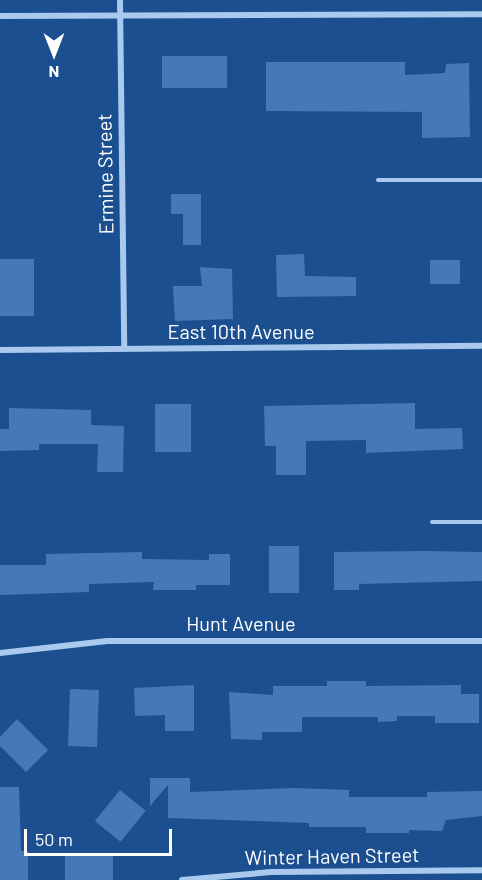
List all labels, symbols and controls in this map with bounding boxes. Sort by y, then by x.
north arrow [24,24,84,84]
text: N [49,63,59,82]
street label: Ermine Street [92,113,118,235]
street label: East 10th Avenue [167,319,315,343]
street label: Hunt Avenue [186,611,296,635]
scale bar [27,817,176,855]
text: 50 m [35,828,73,850]
street label: Winter Haven Street [244,842,420,870]

